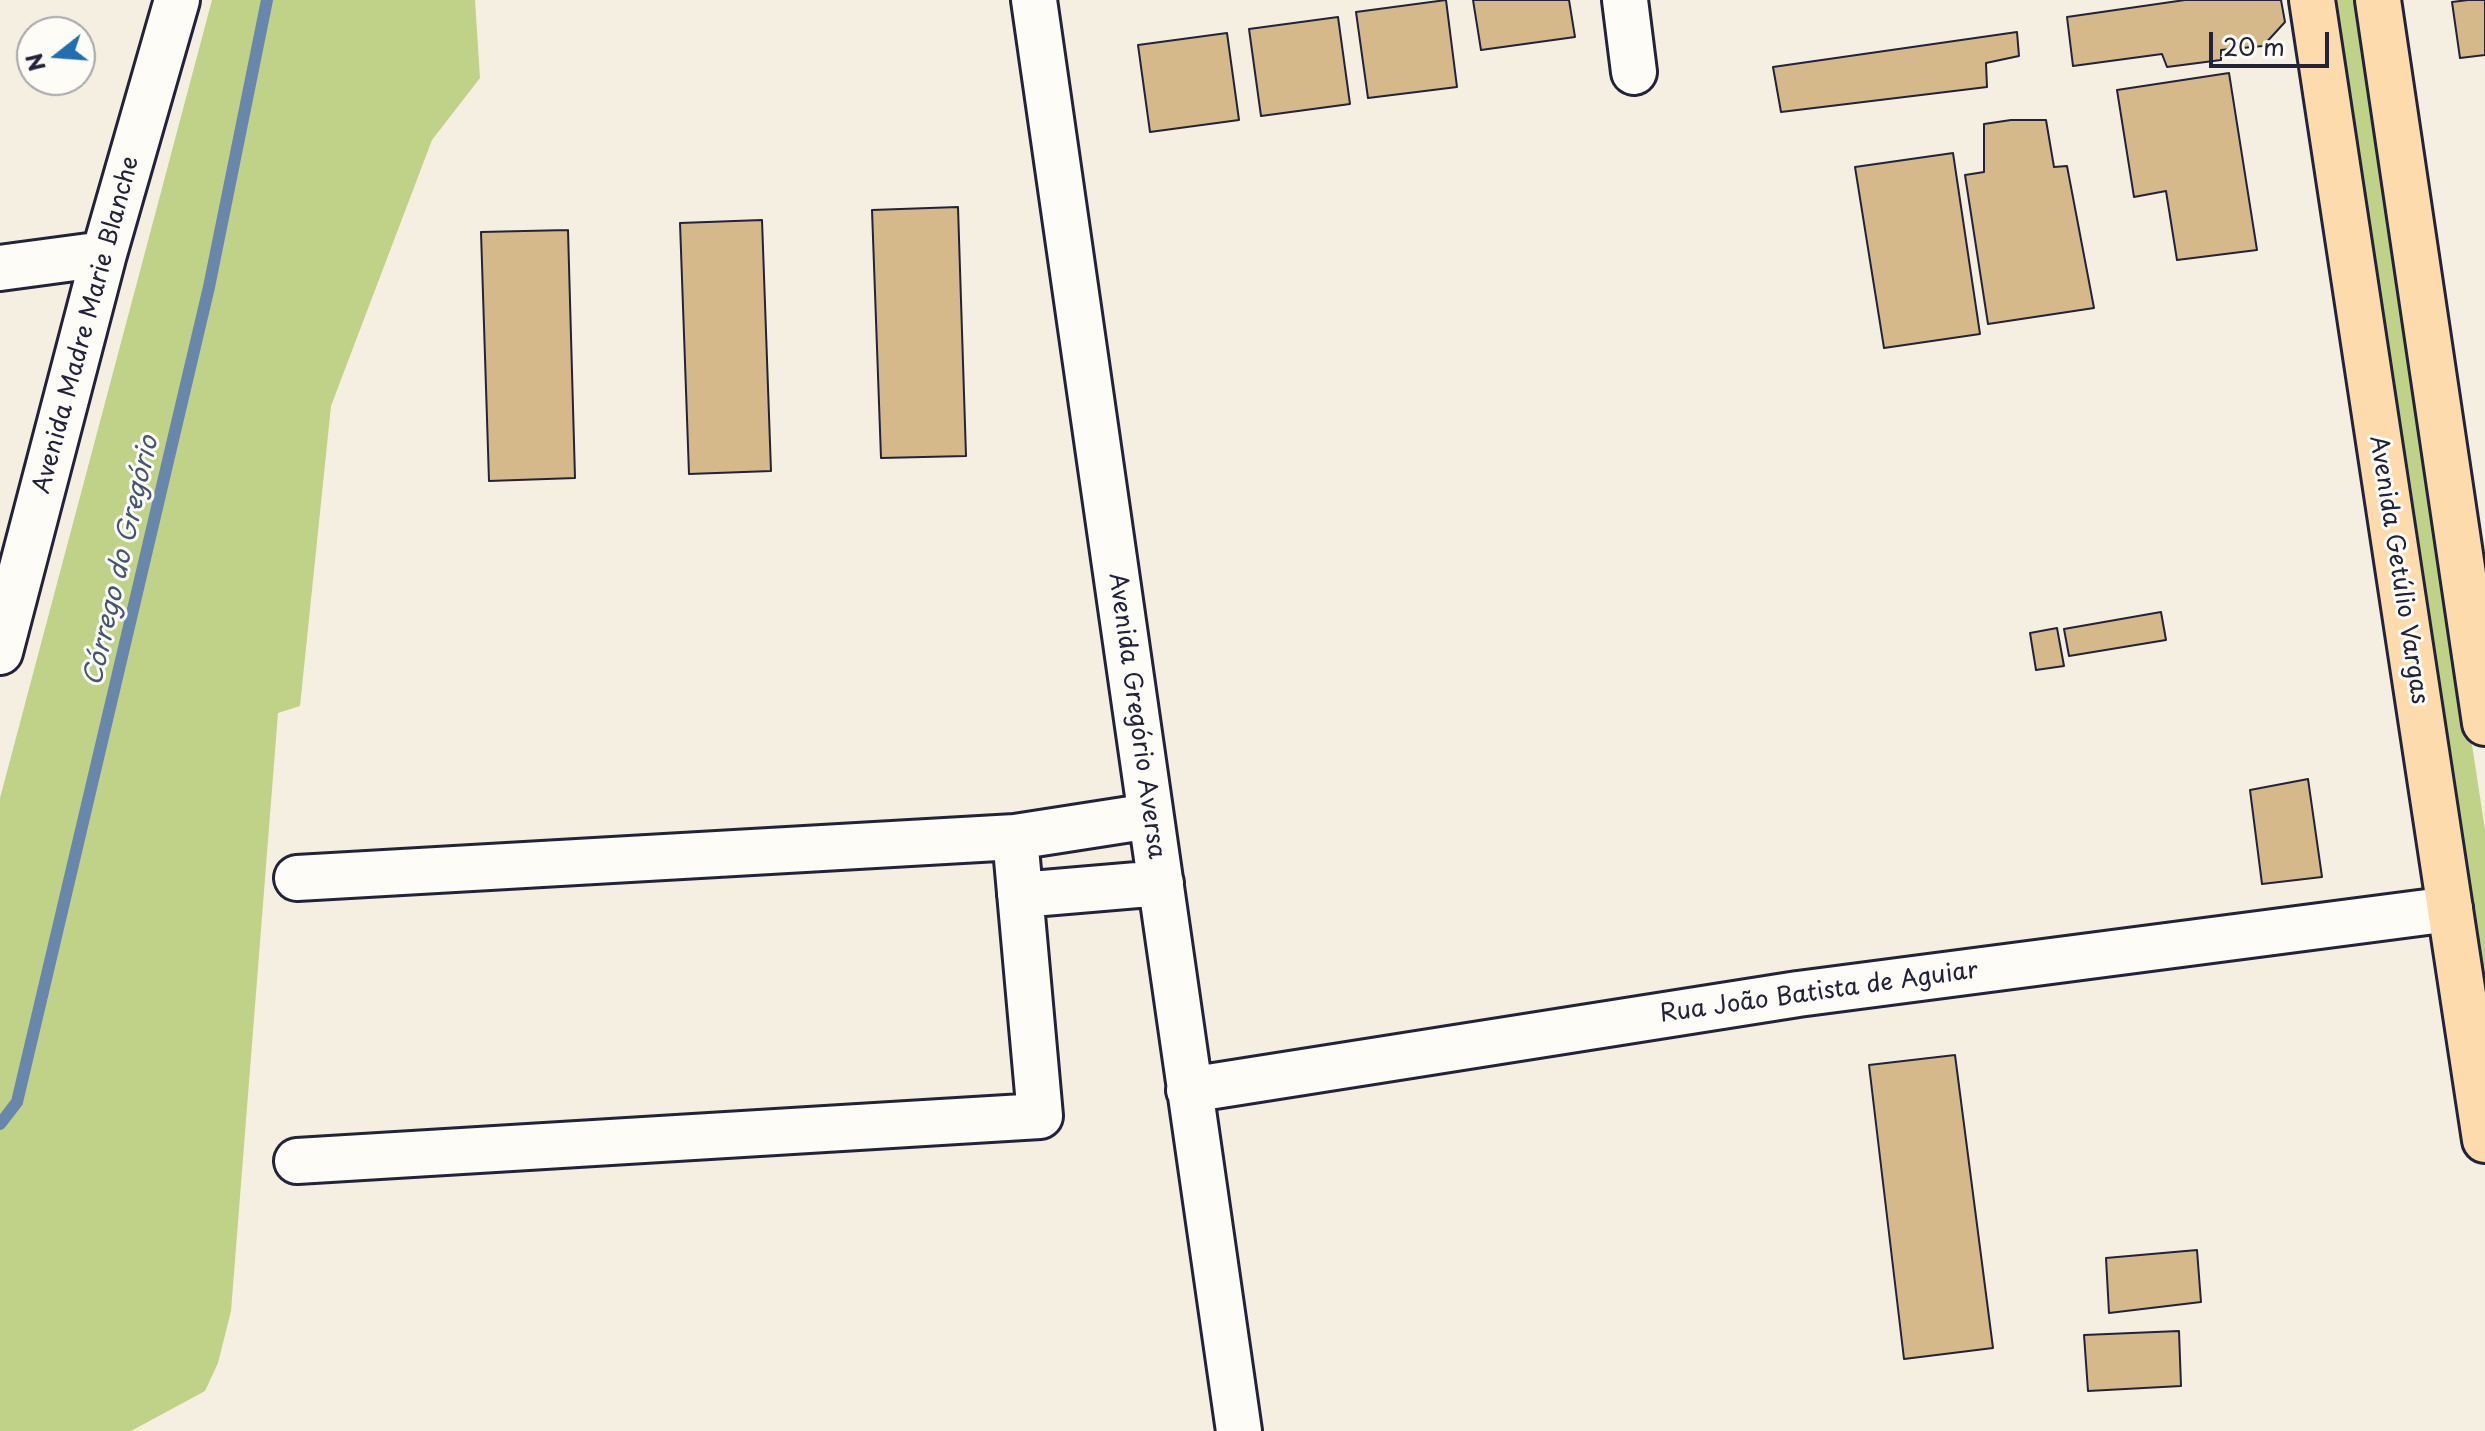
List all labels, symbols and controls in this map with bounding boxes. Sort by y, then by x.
north arrow [16,16,96,96]
scale bar [2213,16,2333,66]
text: 20 m [2223,28,2285,64]
text: N [16,49,53,76]
street label: Avenida Madre Marie Blanche [28,153,146,497]
water label: Córrego do Gregório [78,433,166,689]
street label: Avenida Getúlio Vargas [2363,434,2433,706]
street label: Avenida Gregório Aversa [1102,571,1170,861]
street label: Rua João Batista de Aguiar [1658,956,1980,1030]

